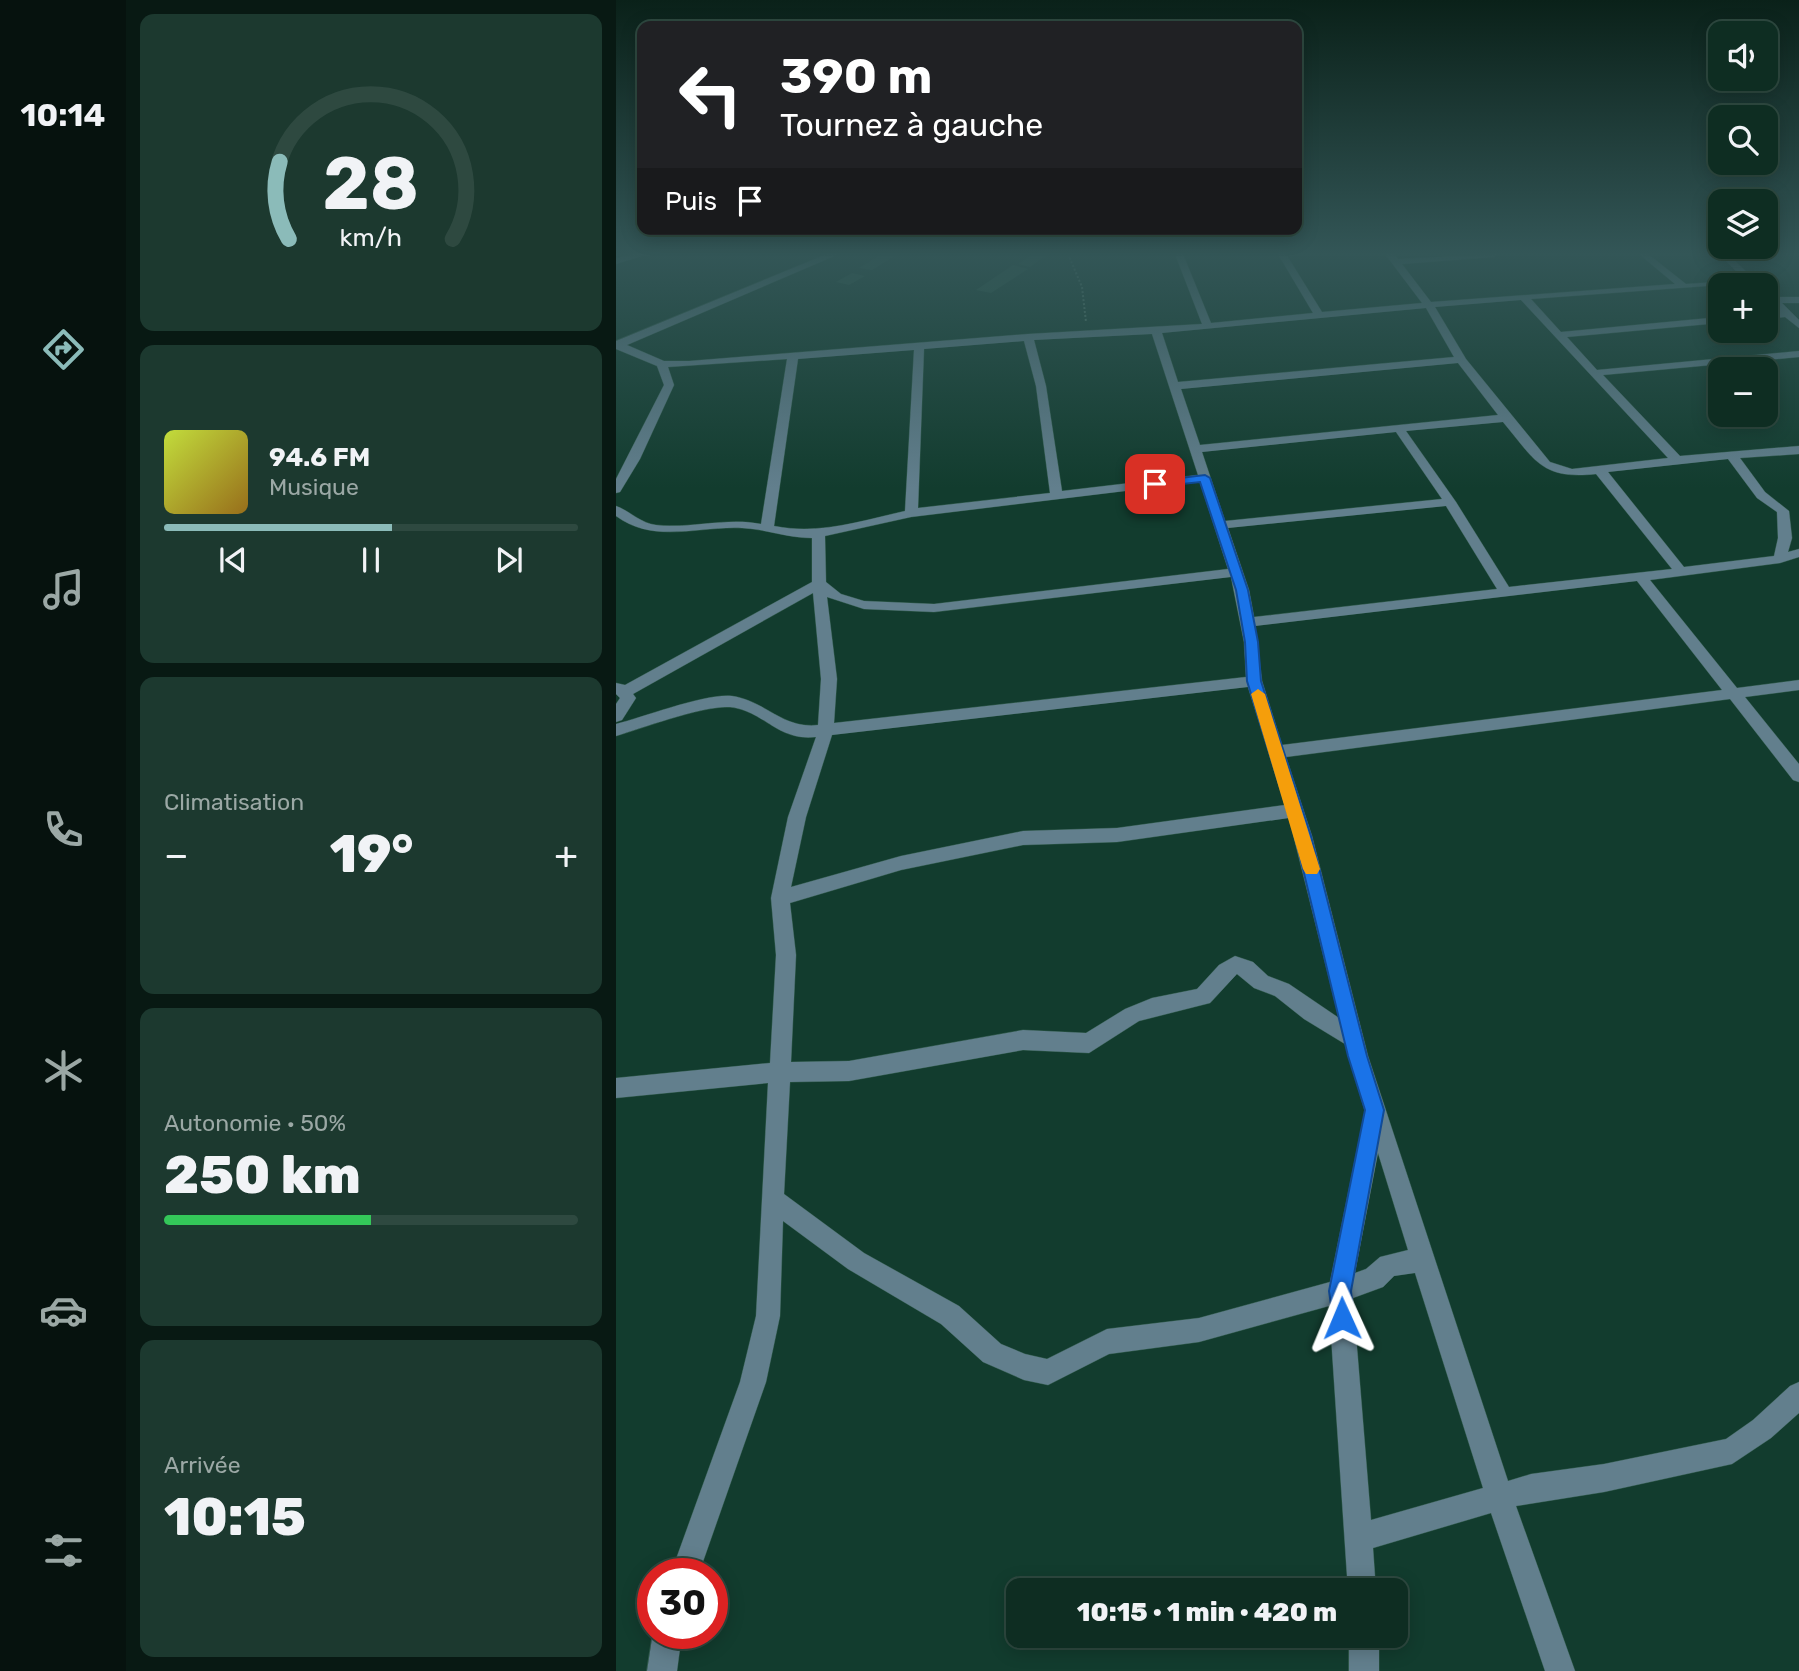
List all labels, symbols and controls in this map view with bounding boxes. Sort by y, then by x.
map controls [1708,21,1778,427]
button: sound [1708,21,1778,91]
text: 390 m [780,47,932,105]
icon: left [665,49,756,140]
text: 10:14 [21,96,105,134]
button: search [1708,105,1778,175]
text: Tournez à gauche [780,106,1043,144]
text: 28 [323,141,419,227]
icon: arrive [731,182,769,220]
text: Puis [665,186,717,217]
button: layers [1708,189,1778,259]
text: km/h [340,223,402,252]
button: + [1708,273,1778,343]
icon: directions [39,325,88,374]
button: − [1708,357,1778,427]
text: 94.6 FM [269,442,370,473]
pin [1125,454,1185,514]
icon: arrive [1136,465,1174,503]
text: Musique [269,473,359,501]
icon: previous [214,541,252,579]
icon: pause [352,541,390,579]
icon: next [490,541,528,579]
icon: music [39,565,88,614]
text: Climatisation [164,788,304,816]
icon: phone [39,805,88,854]
text: 19° [330,823,413,885]
text: − [164,832,189,878]
text: + [554,832,578,878]
icon: climate [39,1046,88,1095]
text: Autonomie · 50% [164,1109,346,1137]
text: 250 km [164,1144,361,1206]
position arrow [1305,1281,1379,1355]
icon: car [39,1286,88,1335]
text: Arrivée [164,1451,241,1479]
text: 10:15 [164,1486,306,1548]
icon: filters [39,1526,88,1575]
speed limit sign: 30 [637,1558,728,1649]
text: 10:15 · 1 min · 420 m [1077,1597,1337,1628]

